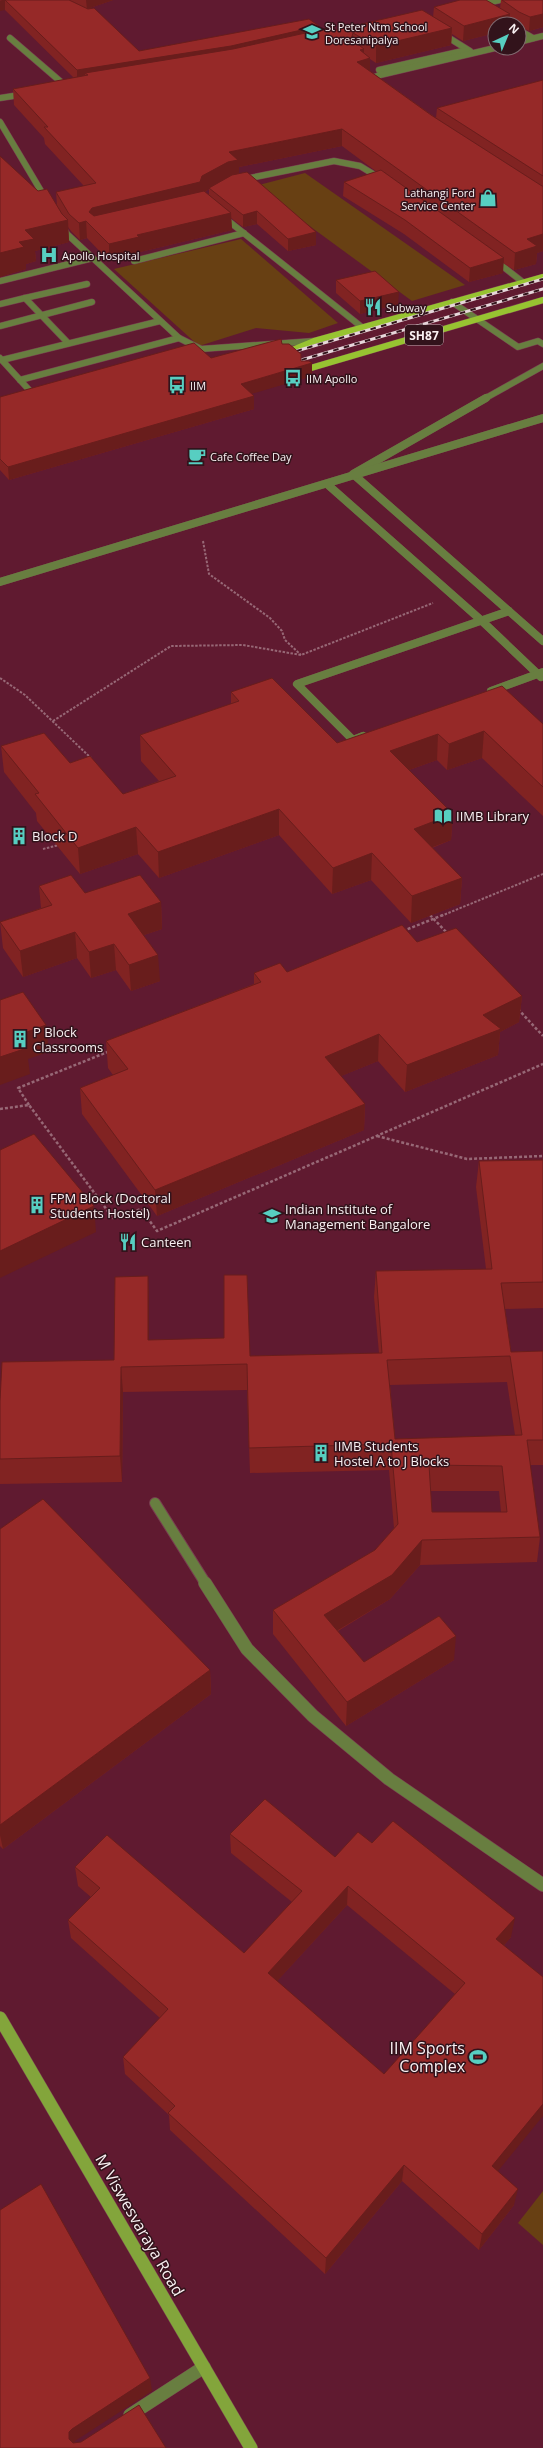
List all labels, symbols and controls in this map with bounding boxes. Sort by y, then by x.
north arrow [487,16,527,56]
place label: St Peter Ntm School Doresanipalya [325,19,427,47]
text: N [506,20,523,37]
school or university icon: St Peter Ntm School Doresanipalya [302,22,322,42]
place label: Lathangi Ford Service Center [401,185,475,213]
shop icon: Lathangi Ford Service Center [478,188,498,208]
hospital icon: Apollo Hospital [39,245,59,265]
place label: Apollo Hospital [62,248,140,263]
restaurant icon: Subway [363,297,383,317]
place label: Subway [386,300,426,315]
road number: SH87 [405,325,443,345]
bus stop icon: IIM Apollo [283,368,303,388]
place label: IIM Apollo [306,371,358,386]
bus stop icon: IIM [167,375,187,395]
place label: IIM [190,378,206,393]
cafe icon: Cafe Coffee Day [187,446,207,466]
place label: Cafe Coffee Day [210,449,292,464]
library icon: IIMB Library [433,806,453,826]
place label: IIMB Library [456,807,530,825]
building icon: Block D [9,826,29,846]
place label: Block D [32,827,77,845]
place label: P Block Classrooms [33,1023,103,1056]
building icon: P Block Classrooms [10,1029,30,1049]
place label: FPM Block (Doctoral Students Hostel) [50,1189,171,1222]
building icon: FPM Block (Doctoral Students Hostel) [27,1195,47,1215]
place label: Indian Institute of Management Bangalore [285,1200,430,1233]
school or university icon: Indian Institute of Management Bangalore [262,1206,282,1226]
restaurant icon: Canteen [118,1232,138,1252]
place label: Canteen [141,1233,192,1251]
place label: IIMB Students Hostel A to J Blocks [334,1437,449,1470]
building icon: IIMB Students Hostel A to J Blocks [311,1443,331,1463]
place label: IIM Sports Complex [389,2037,466,2077]
sports icon: IIM Sports Complex [468,2047,488,2067]
street label: M Viswesvaraya Road [90,2150,190,2300]

